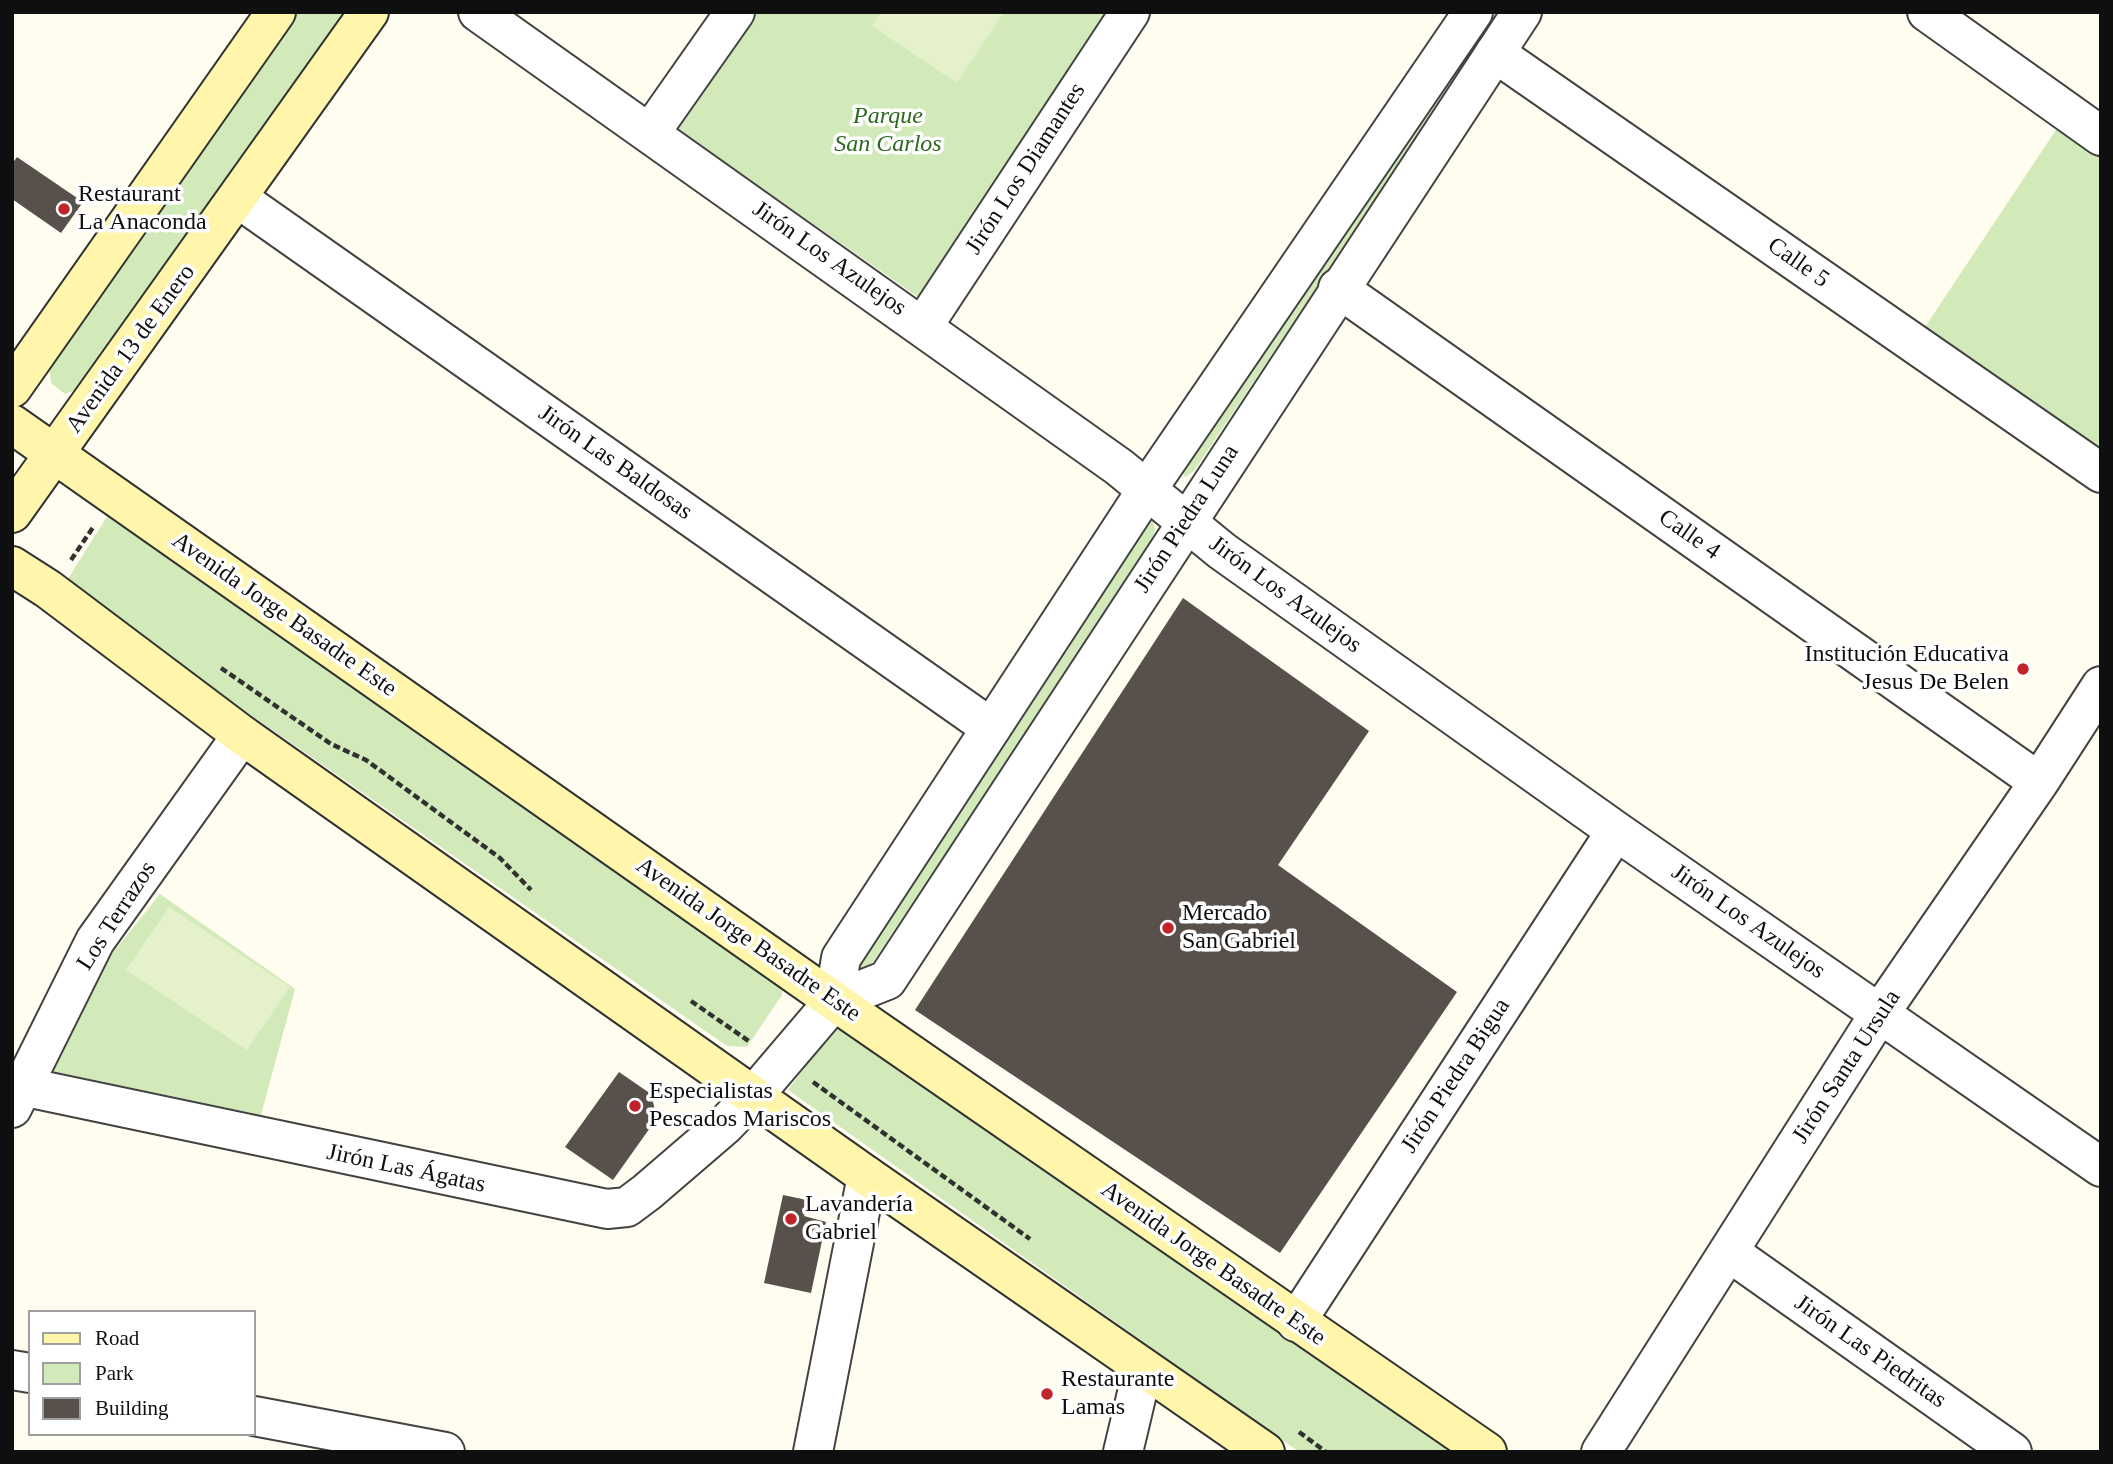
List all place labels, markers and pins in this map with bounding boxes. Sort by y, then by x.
place label: Restaurant La Anaconda [78,181,207,237]
marker: Restaurant La Anaconda [56,201,72,217]
place label: Institución Educativa Jesus De Belen [1804,641,2009,697]
marker: Institución Educativa Jesus De Belen [2015,661,2031,677]
place label: Mercado San Gabriel [1182,900,1296,956]
marker: Mercado San Gabriel [1160,920,1176,936]
place label: Especialistas Pescados Mariscos [649,1078,831,1134]
marker: Especialistas Pescados Mariscos [627,1098,643,1114]
place label: Lavandería Gabriel [805,1191,913,1247]
marker: Lavandería Gabriel [783,1211,799,1227]
place label: Restaurante Lamas [1061,1366,1174,1422]
marker: Restaurante Lamas [1039,1386,1055,1402]

